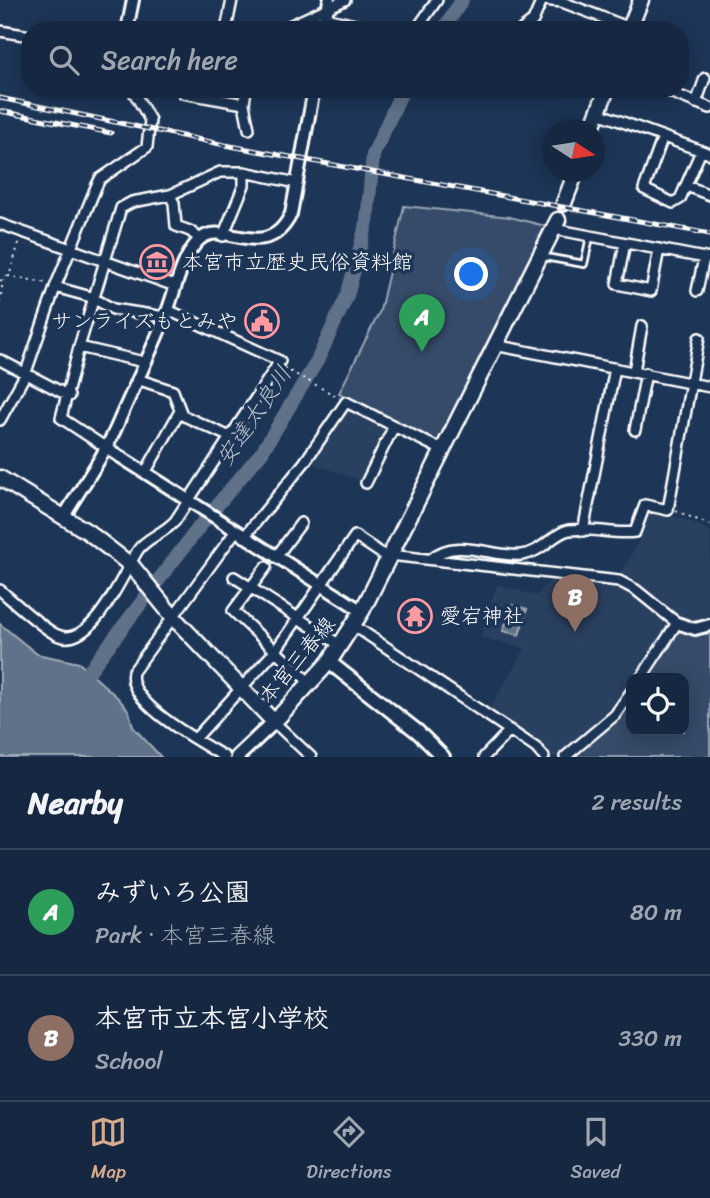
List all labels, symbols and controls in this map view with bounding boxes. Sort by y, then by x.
search box [21,21,689,98]
text: Search here [101,37,238,83]
icon: search [45,41,83,79]
north arrow [542,119,605,182]
museum icon: 本宮市立歴史民俗資料館 [138,243,176,281]
place label: 本宮市立歴史民俗資料館 [182,243,413,281]
your location [454,257,488,291]
pin: A [399,294,445,352]
place label: サンライズもとみや [51,302,238,340]
public building icon: サンライズもとみや [243,302,281,340]
water label: 安達太良川 [205,357,303,475]
pin: B [552,574,598,632]
temple icon: 愛宕神社 [396,597,434,635]
place label: 愛宕神社 [440,597,524,635]
street label: 本宮三春線 [249,608,345,712]
map controls [626,673,689,736]
button: locate [626,673,689,736]
text: Nearby [28,776,123,830]
text: 2 results [591,782,682,823]
text: みずいろ公園 [95,869,250,915]
text: A [43,892,59,933]
text: 80 m [630,892,682,933]
text: Park · 本宮三春線 [95,915,275,956]
text: 本宮市立本宮小学校 [95,995,329,1041]
text: B [44,1018,58,1059]
text: 330 m [619,1018,682,1059]
text: School [95,1041,163,1082]
tab: Map [89,1113,127,1188]
tab: Directions [306,1113,392,1188]
tab: Saved [570,1113,621,1188]

